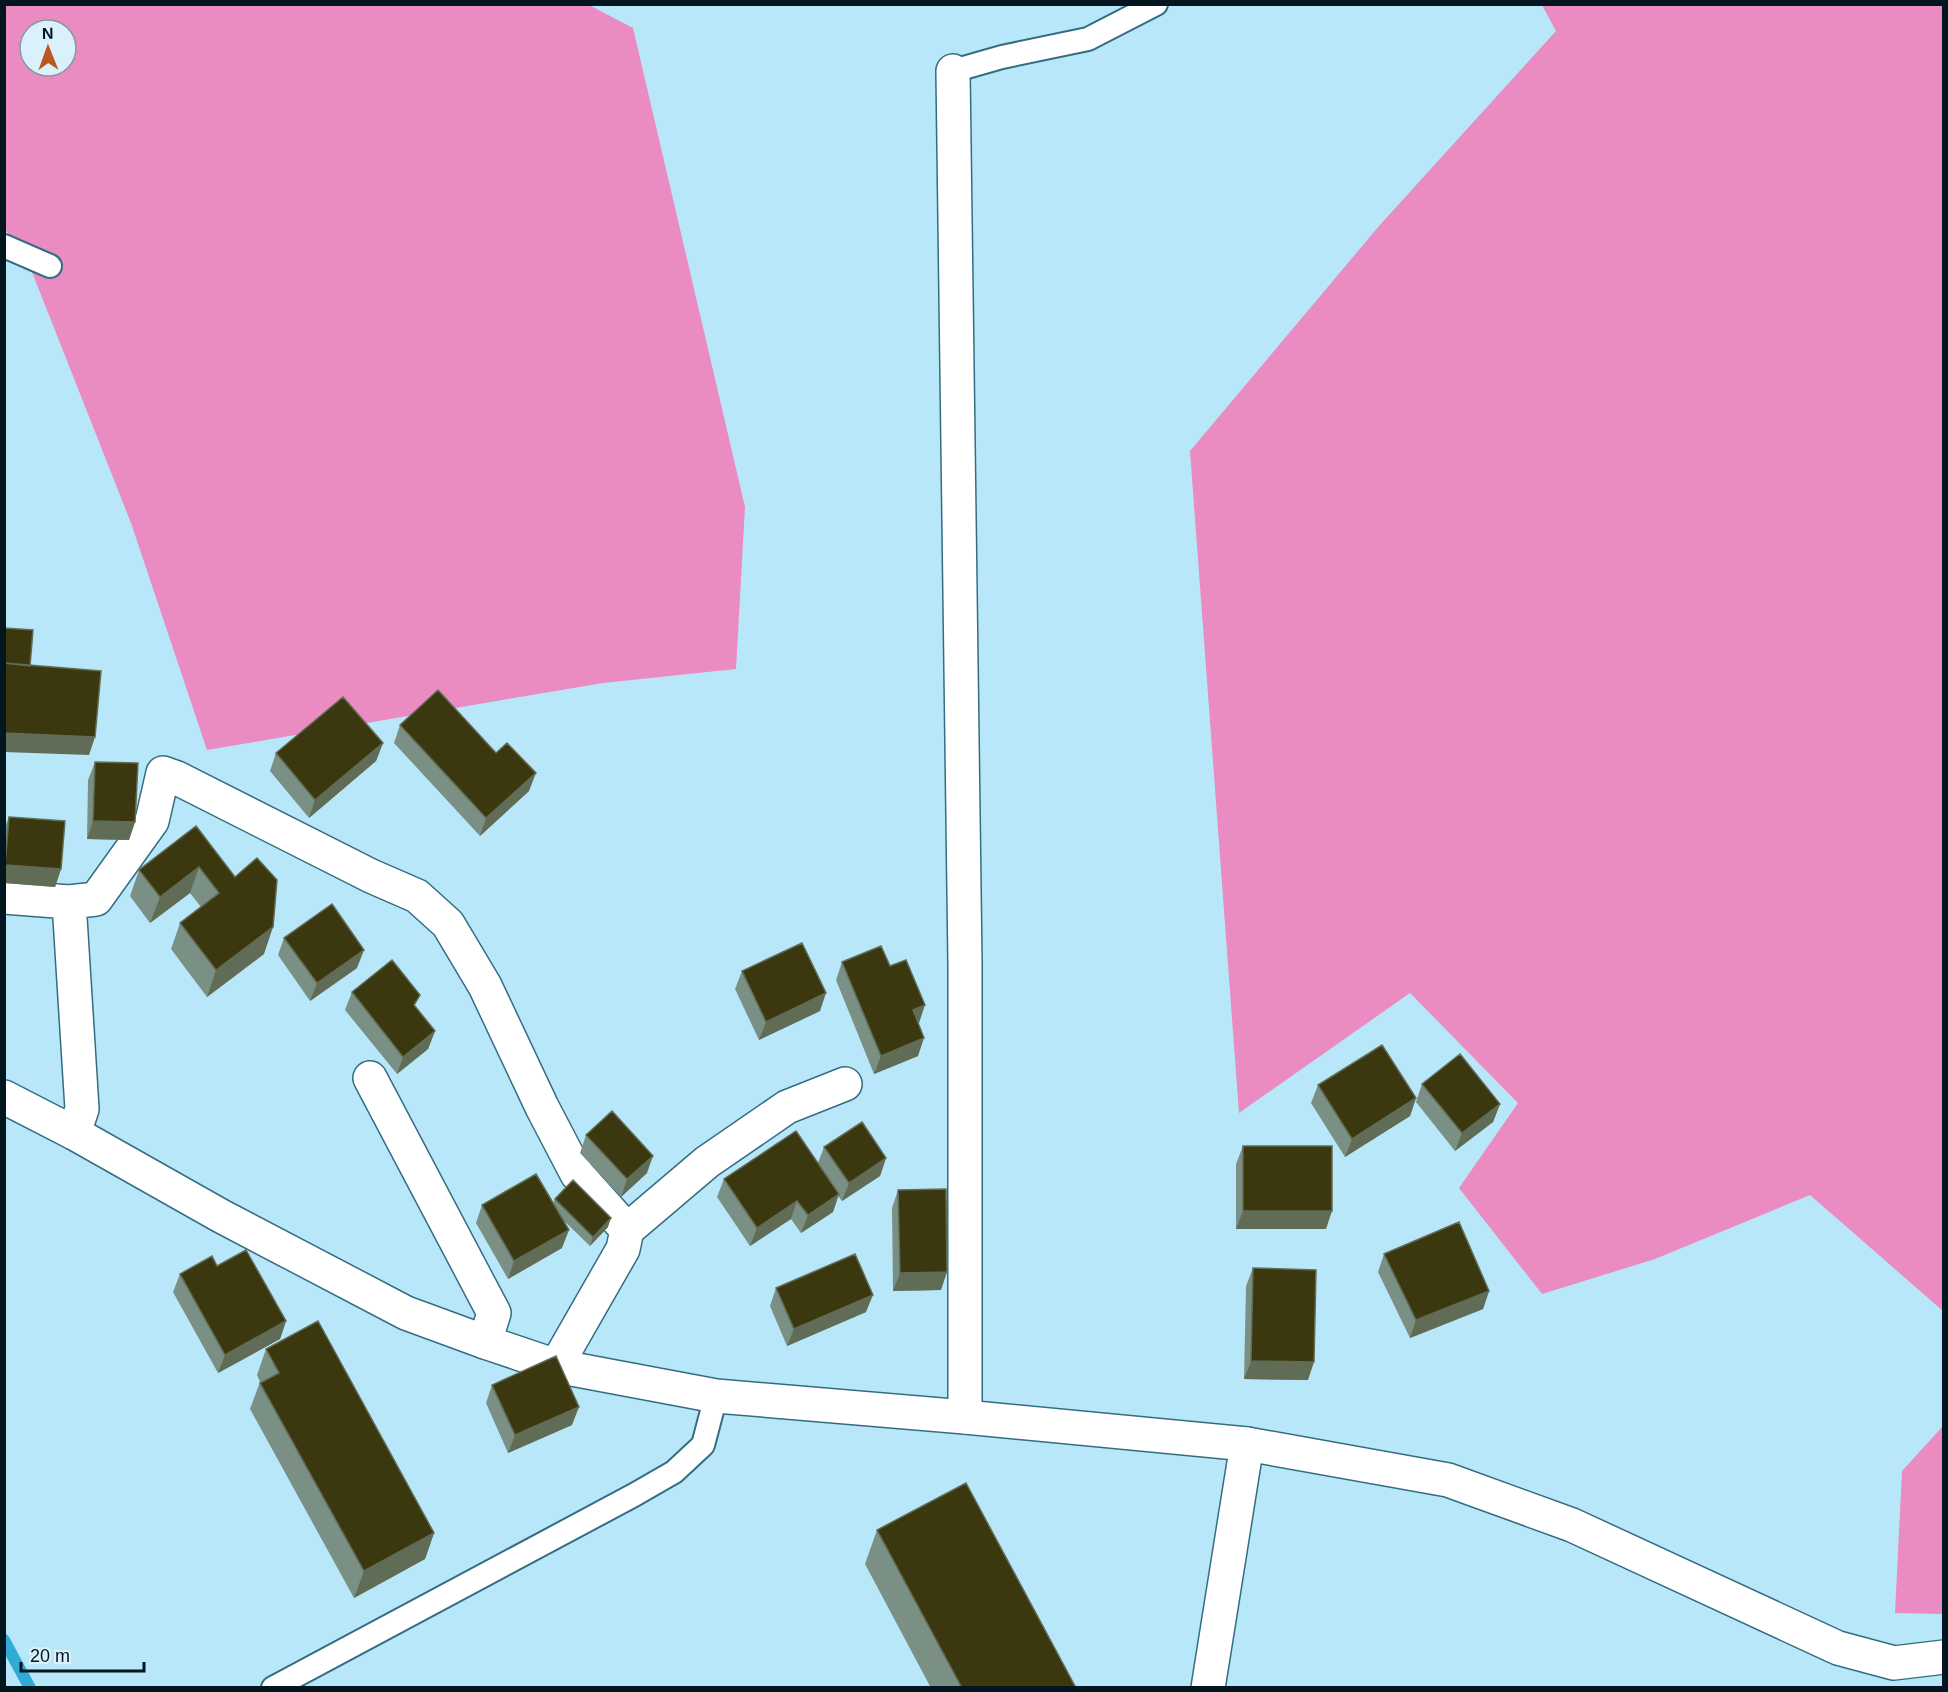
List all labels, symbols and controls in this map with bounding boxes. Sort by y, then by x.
north arrow [18,18,78,78]
text: N [42,25,54,42]
scale bar [21,1635,144,1673]
text: 20 m [30,1646,70,1666]

